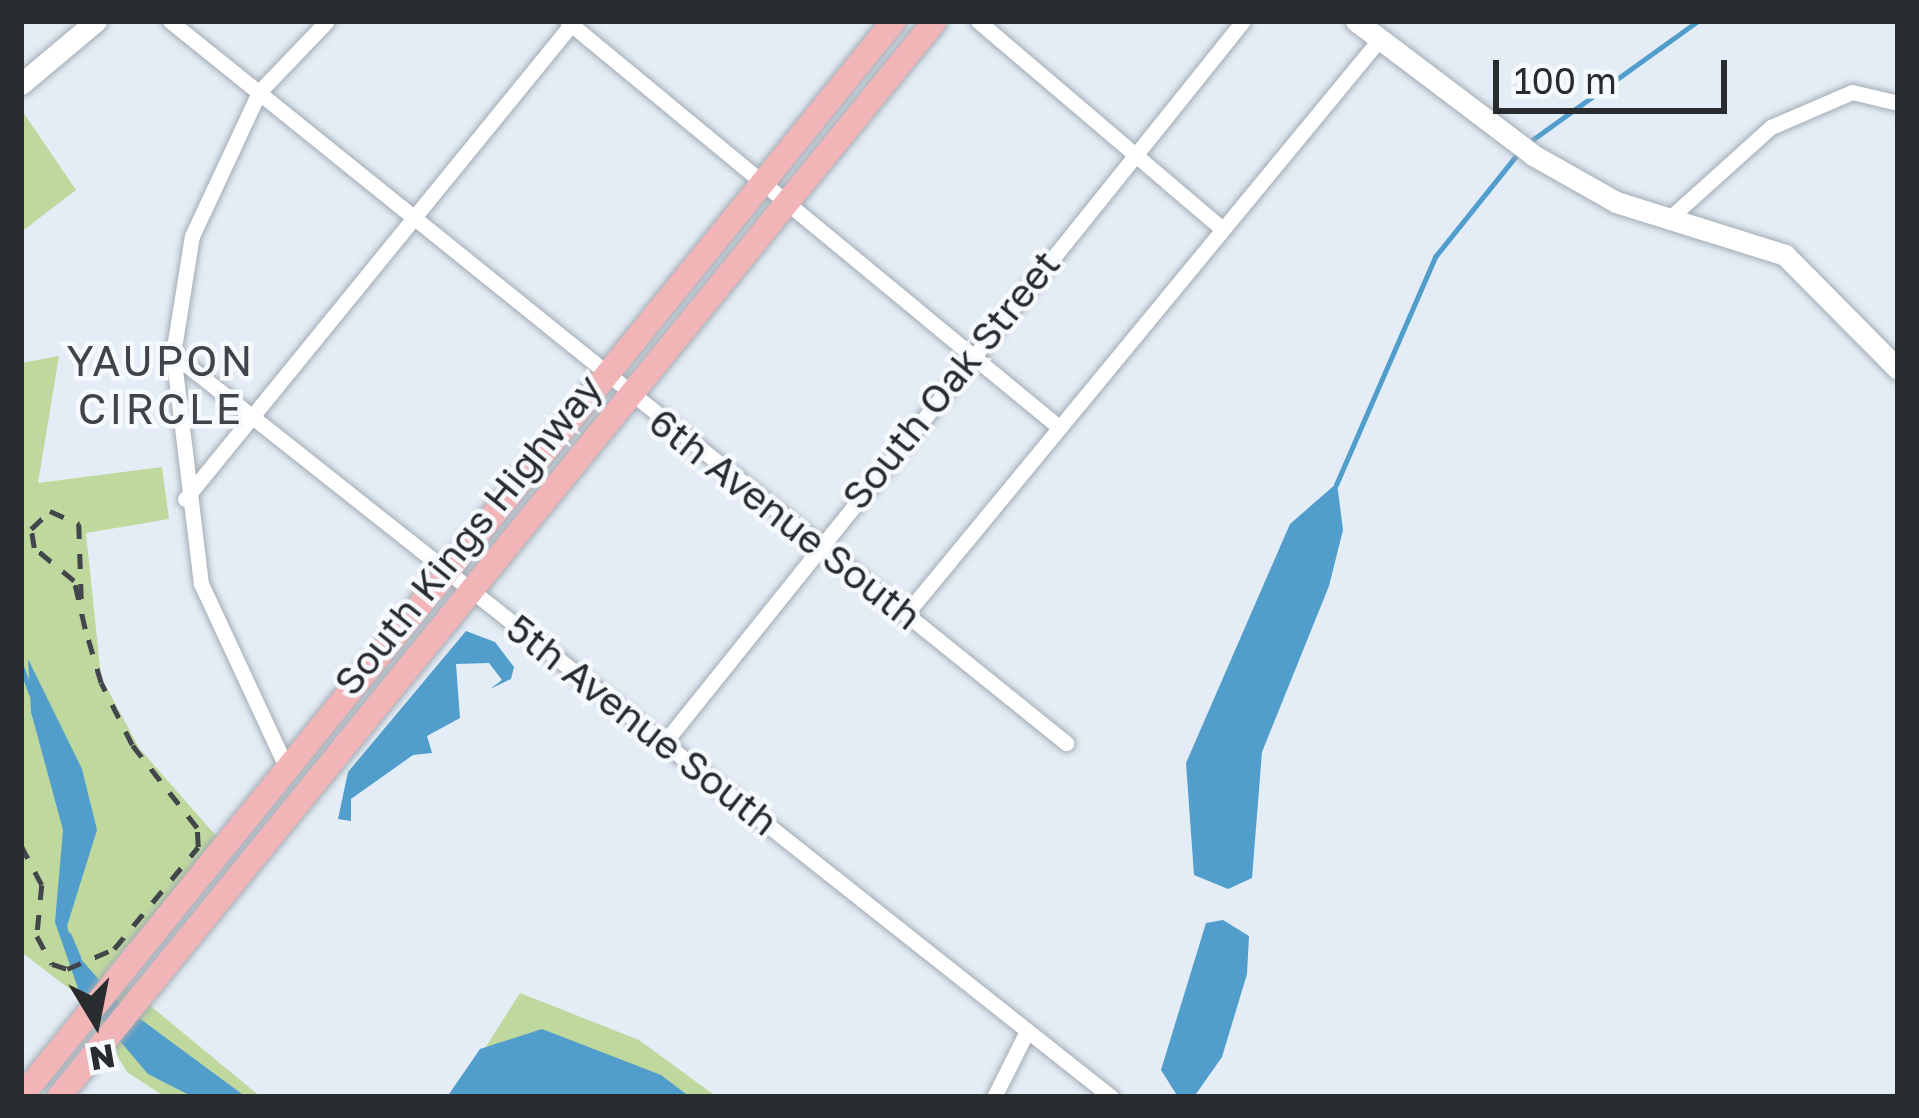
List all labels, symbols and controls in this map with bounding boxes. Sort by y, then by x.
scale bar [1499,36,1733,110]
text: 100 m [1514,59,1617,102]
street label: South Oak Street [832,241,1070,519]
district label: YAUPON CIRCLE [67,335,255,434]
street label: South Kings Highway [324,365,612,705]
street label: 6th Avenue South [640,398,930,640]
street label: 5th Avenue South [497,605,787,845]
north arrow [36,962,156,1082]
text: N [87,1037,118,1079]

